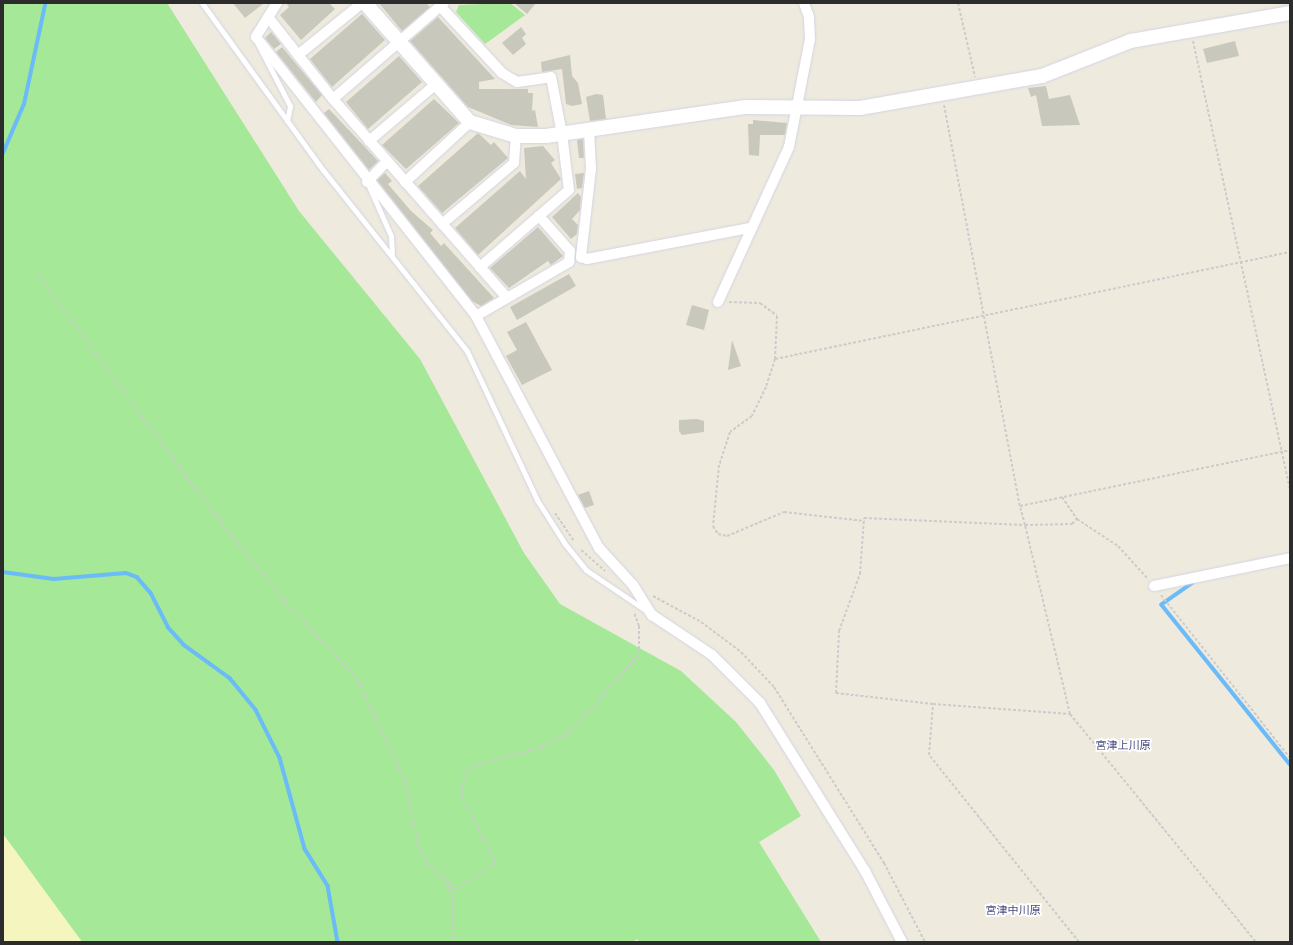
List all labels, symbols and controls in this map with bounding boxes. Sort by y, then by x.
district label: 宮津上川原 [1096,739,1150,753]
district label: 宮津中川原 [986,904,1040,918]

